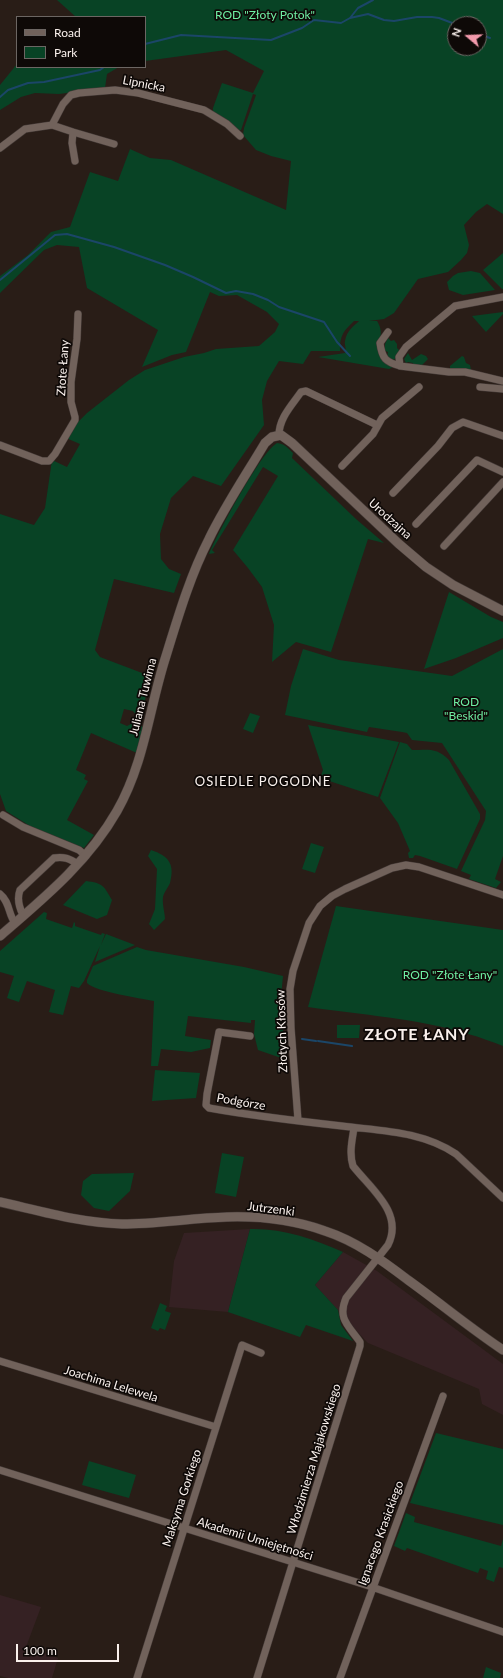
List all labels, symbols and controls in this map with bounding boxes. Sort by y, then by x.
park label: ROD "Złoty Potok" [215,8,315,22]
legend [16,16,146,68]
north arrow [447,16,487,56]
text: Road [54,25,81,40]
text: N [449,26,464,38]
text: Park [54,45,77,60]
street label: Lipnicka [121,73,167,95]
street label: Złote Łany [54,339,72,397]
street label: Urodzajna [365,496,415,542]
street label: Juliana Tuwima [126,657,160,737]
park label: ROD "Beskid" [444,695,488,723]
district label: OSIEDLE POGODNE [195,774,331,790]
park label: ROD "Złote Łany" [403,968,497,982]
street label: Złotych Kłosów [273,989,291,1073]
district label: ZŁOTE ŁANY [364,1025,470,1045]
street label: Podgórze [215,1091,267,1113]
street label: Jutrzenki [247,1199,295,1219]
street label: Joachima Lelewela [62,1363,160,1405]
street label: Włodzimierza Majakowskiego [284,1382,344,1536]
street label: Maksyma Gorkiego [159,1448,205,1548]
street label: Ignacego Krasickiego [355,1479,407,1587]
street label: Akademii Umiejętności [195,1515,315,1563]
scale bar [18,1636,121,1662]
text: 100 m [23,1643,57,1658]

